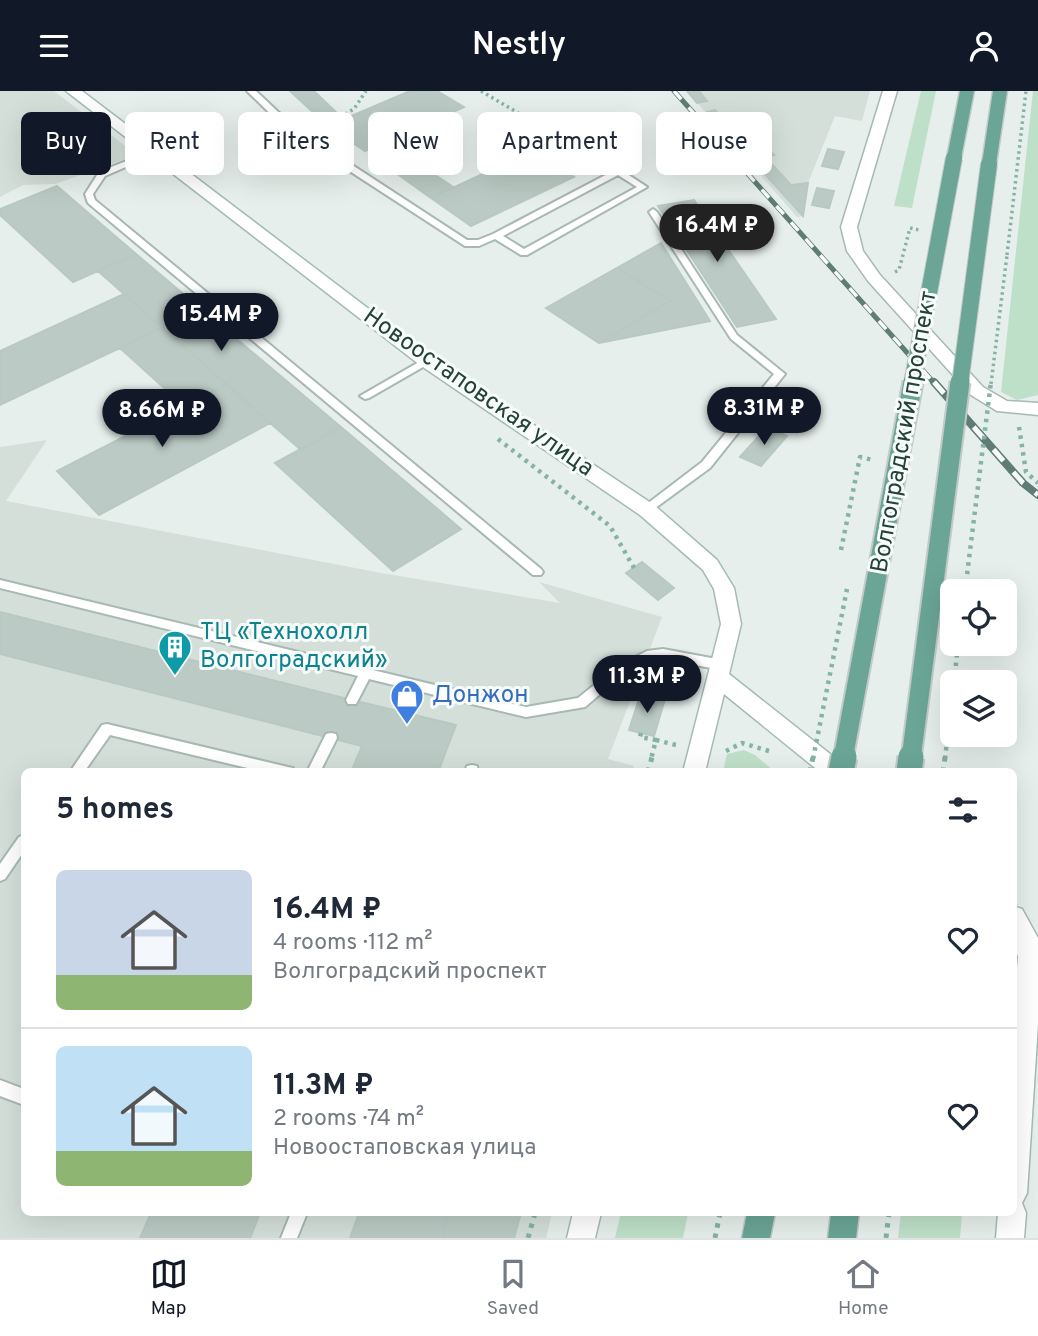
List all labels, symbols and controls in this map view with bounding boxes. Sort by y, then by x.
text: Nestly [472,26,566,66]
icon: menu [35,27,73,65]
icon: person [965,27,1003,65]
chip: Buy [21,112,111,175]
chip: Rent [125,112,224,175]
chip: Filters [238,112,354,175]
chip: New [368,112,463,175]
chip: Apartment [477,112,642,175]
chip: House [656,112,772,175]
pin: 16.4M ₽ [652,205,782,264]
text: 16.4M ₽ [675,212,759,241]
street label: Волгоградский проспект [865,289,945,575]
pin: 15.4M ₽ [156,293,286,353]
text: 15.4M ₽ [179,301,263,330]
street label: Новоостаповская улица [357,302,599,484]
pin: 8.31M ₽ [699,387,829,447]
pin: 8.66M ₽ [97,389,227,449]
text: 8.31M ₽ [723,395,805,424]
text: 8.66M ₽ [118,397,206,426]
map controls [940,579,1017,747]
button: locate [940,579,1017,656]
place label: ТЦ «Технохолл Волгоградский» [200,618,388,676]
building icon: ТЦ «Технохолл Волгоградский» [156,628,194,677]
pin: 11.3M ₽ [582,655,712,715]
text: 11.3M ₽ [608,663,686,692]
button: layers [940,670,1017,747]
shop icon: Донжон [388,677,426,726]
place label: Донжон [432,681,528,711]
icon: filters [944,791,982,829]
text: 5 homes [56,792,174,829]
text: 16.4M ₽ [273,892,382,929]
icon: home [112,898,196,982]
icon: heart [944,921,982,959]
text: 4 rooms · 112 m² [273,929,433,958]
text: Волгоградский проспект [273,958,547,987]
text: 11.3M ₽ [273,1068,374,1105]
icon: home [112,1074,196,1158]
icon: heart [944,1097,982,1135]
text: 2 rooms · 74 m² [273,1105,424,1134]
text: Новоостаповская улица [273,1134,536,1163]
tab: Map [150,1255,188,1321]
tab: Saved [487,1255,539,1321]
tab: Home [838,1255,888,1321]

